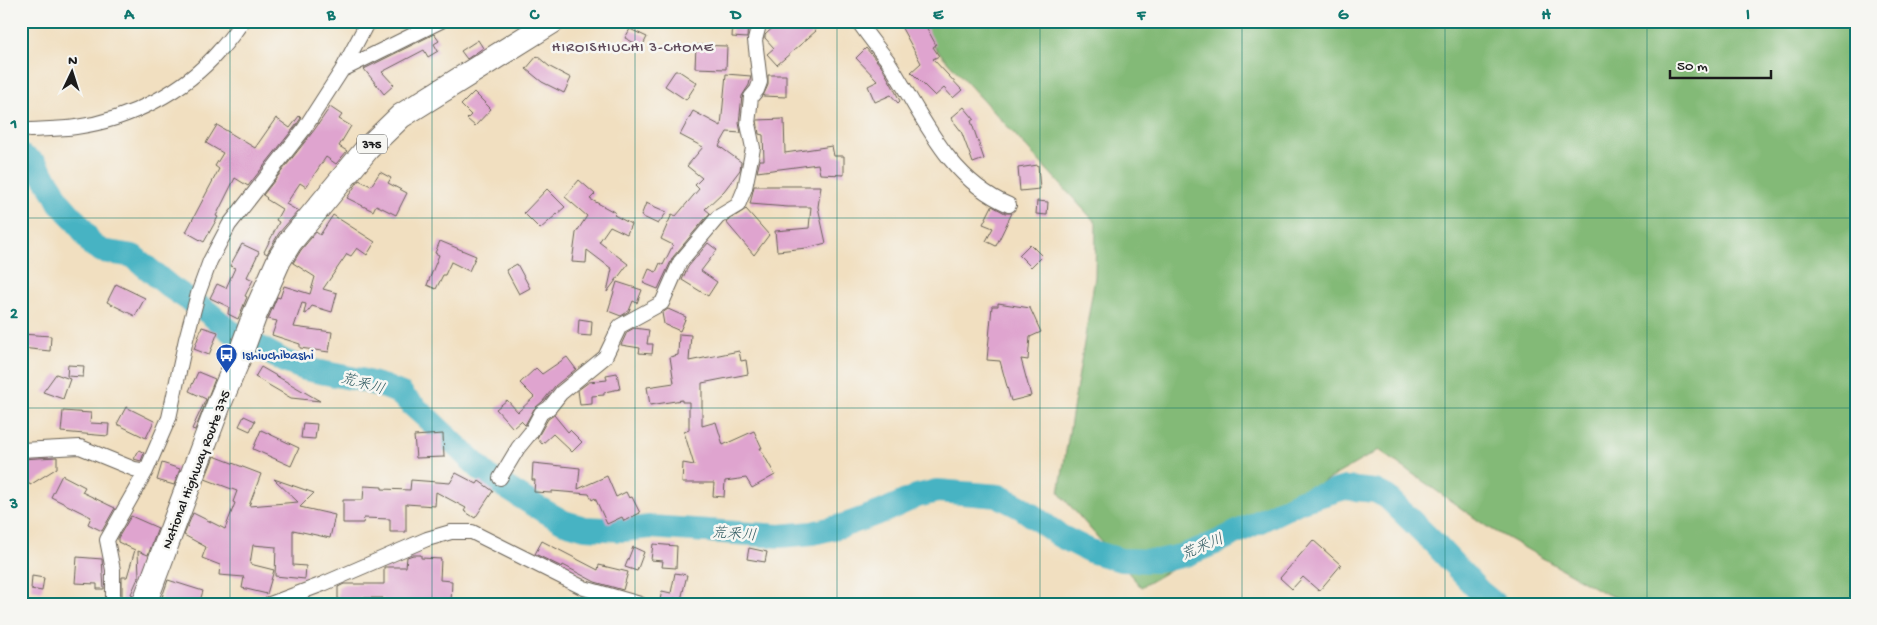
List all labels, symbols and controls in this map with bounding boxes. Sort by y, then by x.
text: A [123,7,135,26]
text: B [326,7,336,26]
text: C [529,7,540,26]
text: D [729,7,742,26]
text: E [933,7,944,26]
text: F [1136,7,1147,26]
text: G [1338,7,1349,26]
text: H [1541,7,1551,26]
text: I [1746,7,1750,26]
district label: HIROISHIUCHI 3-CHOME [552,39,714,57]
north arrow [48,48,98,98]
scale bar [1670,48,1771,80]
text: N [68,53,78,70]
text: 50 m [1677,58,1708,76]
text: 1 [10,116,17,135]
road number: 375 [357,134,387,154]
text: 2 [10,306,18,325]
bus stop icon: Ishiuchibashi [214,342,238,373]
place label: Ishiuchibashi [242,348,314,365]
water label: 荒釆川 [338,370,387,400]
street label: National Highway Route 375 [159,388,235,552]
text: 3 [9,496,18,515]
water label: 荒釆川 [711,524,757,546]
water label: 荒釆川 [1179,531,1227,565]

